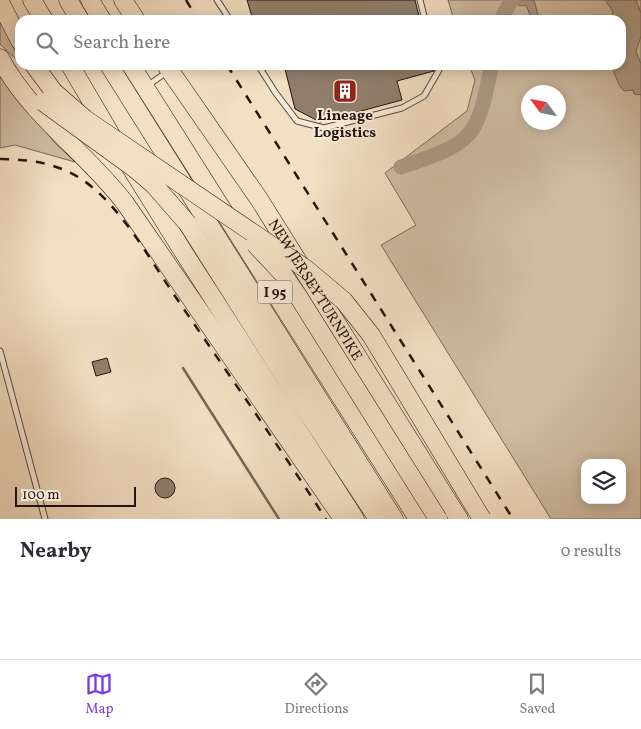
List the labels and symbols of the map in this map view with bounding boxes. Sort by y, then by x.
building icon: Lineage Logistics [332,78,358,104]
north arrow [521,85,566,130]
place label: Lineage Logistics [314,106,376,144]
street label: NEW JERSEY TURNPIKE [262,215,367,365]
road number: I 95 [258,280,292,304]
scale bar [15,484,136,507]

